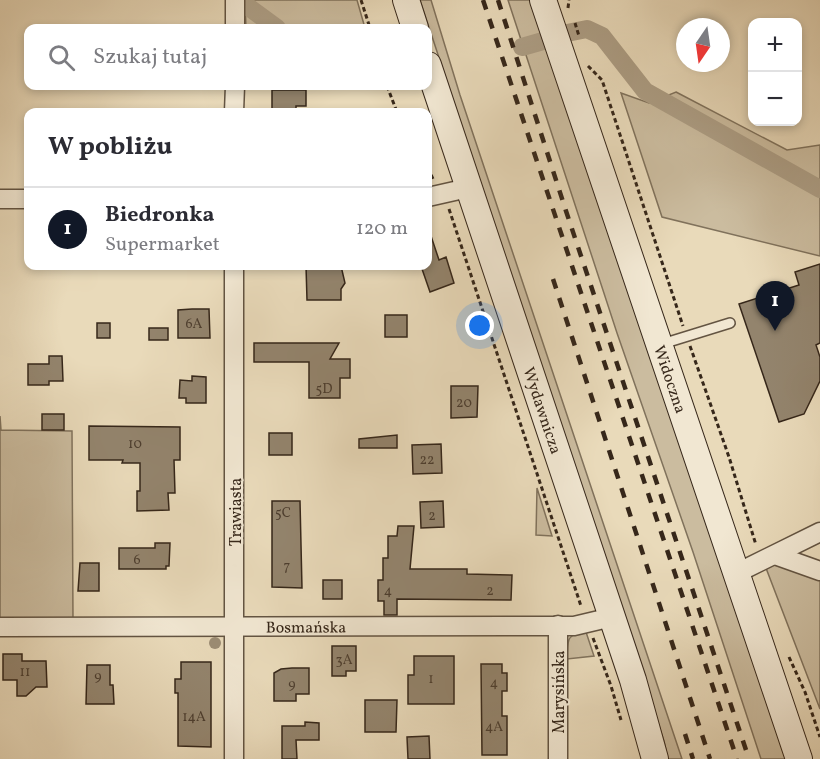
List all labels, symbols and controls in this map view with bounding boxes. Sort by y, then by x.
north arrow [676,18,730,72]
map controls [748,18,802,126]
button: + [748,18,802,72]
search box [24,24,432,90]
icon: search [45,41,78,74]
text: Szukaj tutaj [93,42,207,73]
button: − [748,72,802,126]
text: W pobliżu [48,129,172,165]
text: Biedronka [105,200,215,231]
text: 1 [63,215,72,243]
text: 120 m [356,215,408,243]
text: Supermarket [105,231,220,259]
pin: 1 [756,282,794,331]
your location [465,311,494,340]
house number: 6A [186,315,203,334]
street label: Widoczna [647,343,691,417]
street label: Wydawnicza [516,365,566,457]
house number: 5D [316,380,332,399]
house number: 20 [456,394,472,413]
house number: 10 [128,435,142,454]
house number: 22 [419,451,435,470]
street label: Trawiasta [226,478,248,546]
house number: 5C [275,504,291,523]
house number: 2 [428,507,436,526]
house number: 6 [133,551,141,570]
house number: 7 [284,557,291,576]
house number: 4 [384,582,392,601]
house number: 2 [486,582,494,601]
street label: Bosmańska [266,617,346,640]
street label: Marysińska [549,650,571,733]
house number: 3A [335,651,353,670]
house number: 11 [20,663,30,682]
house number: 9 [94,667,102,686]
house number: 1 [428,670,434,689]
house number: 4 [490,674,498,693]
house number: 9 [288,675,296,694]
house number: 14A [182,708,206,727]
house number: 4A [485,718,503,737]

